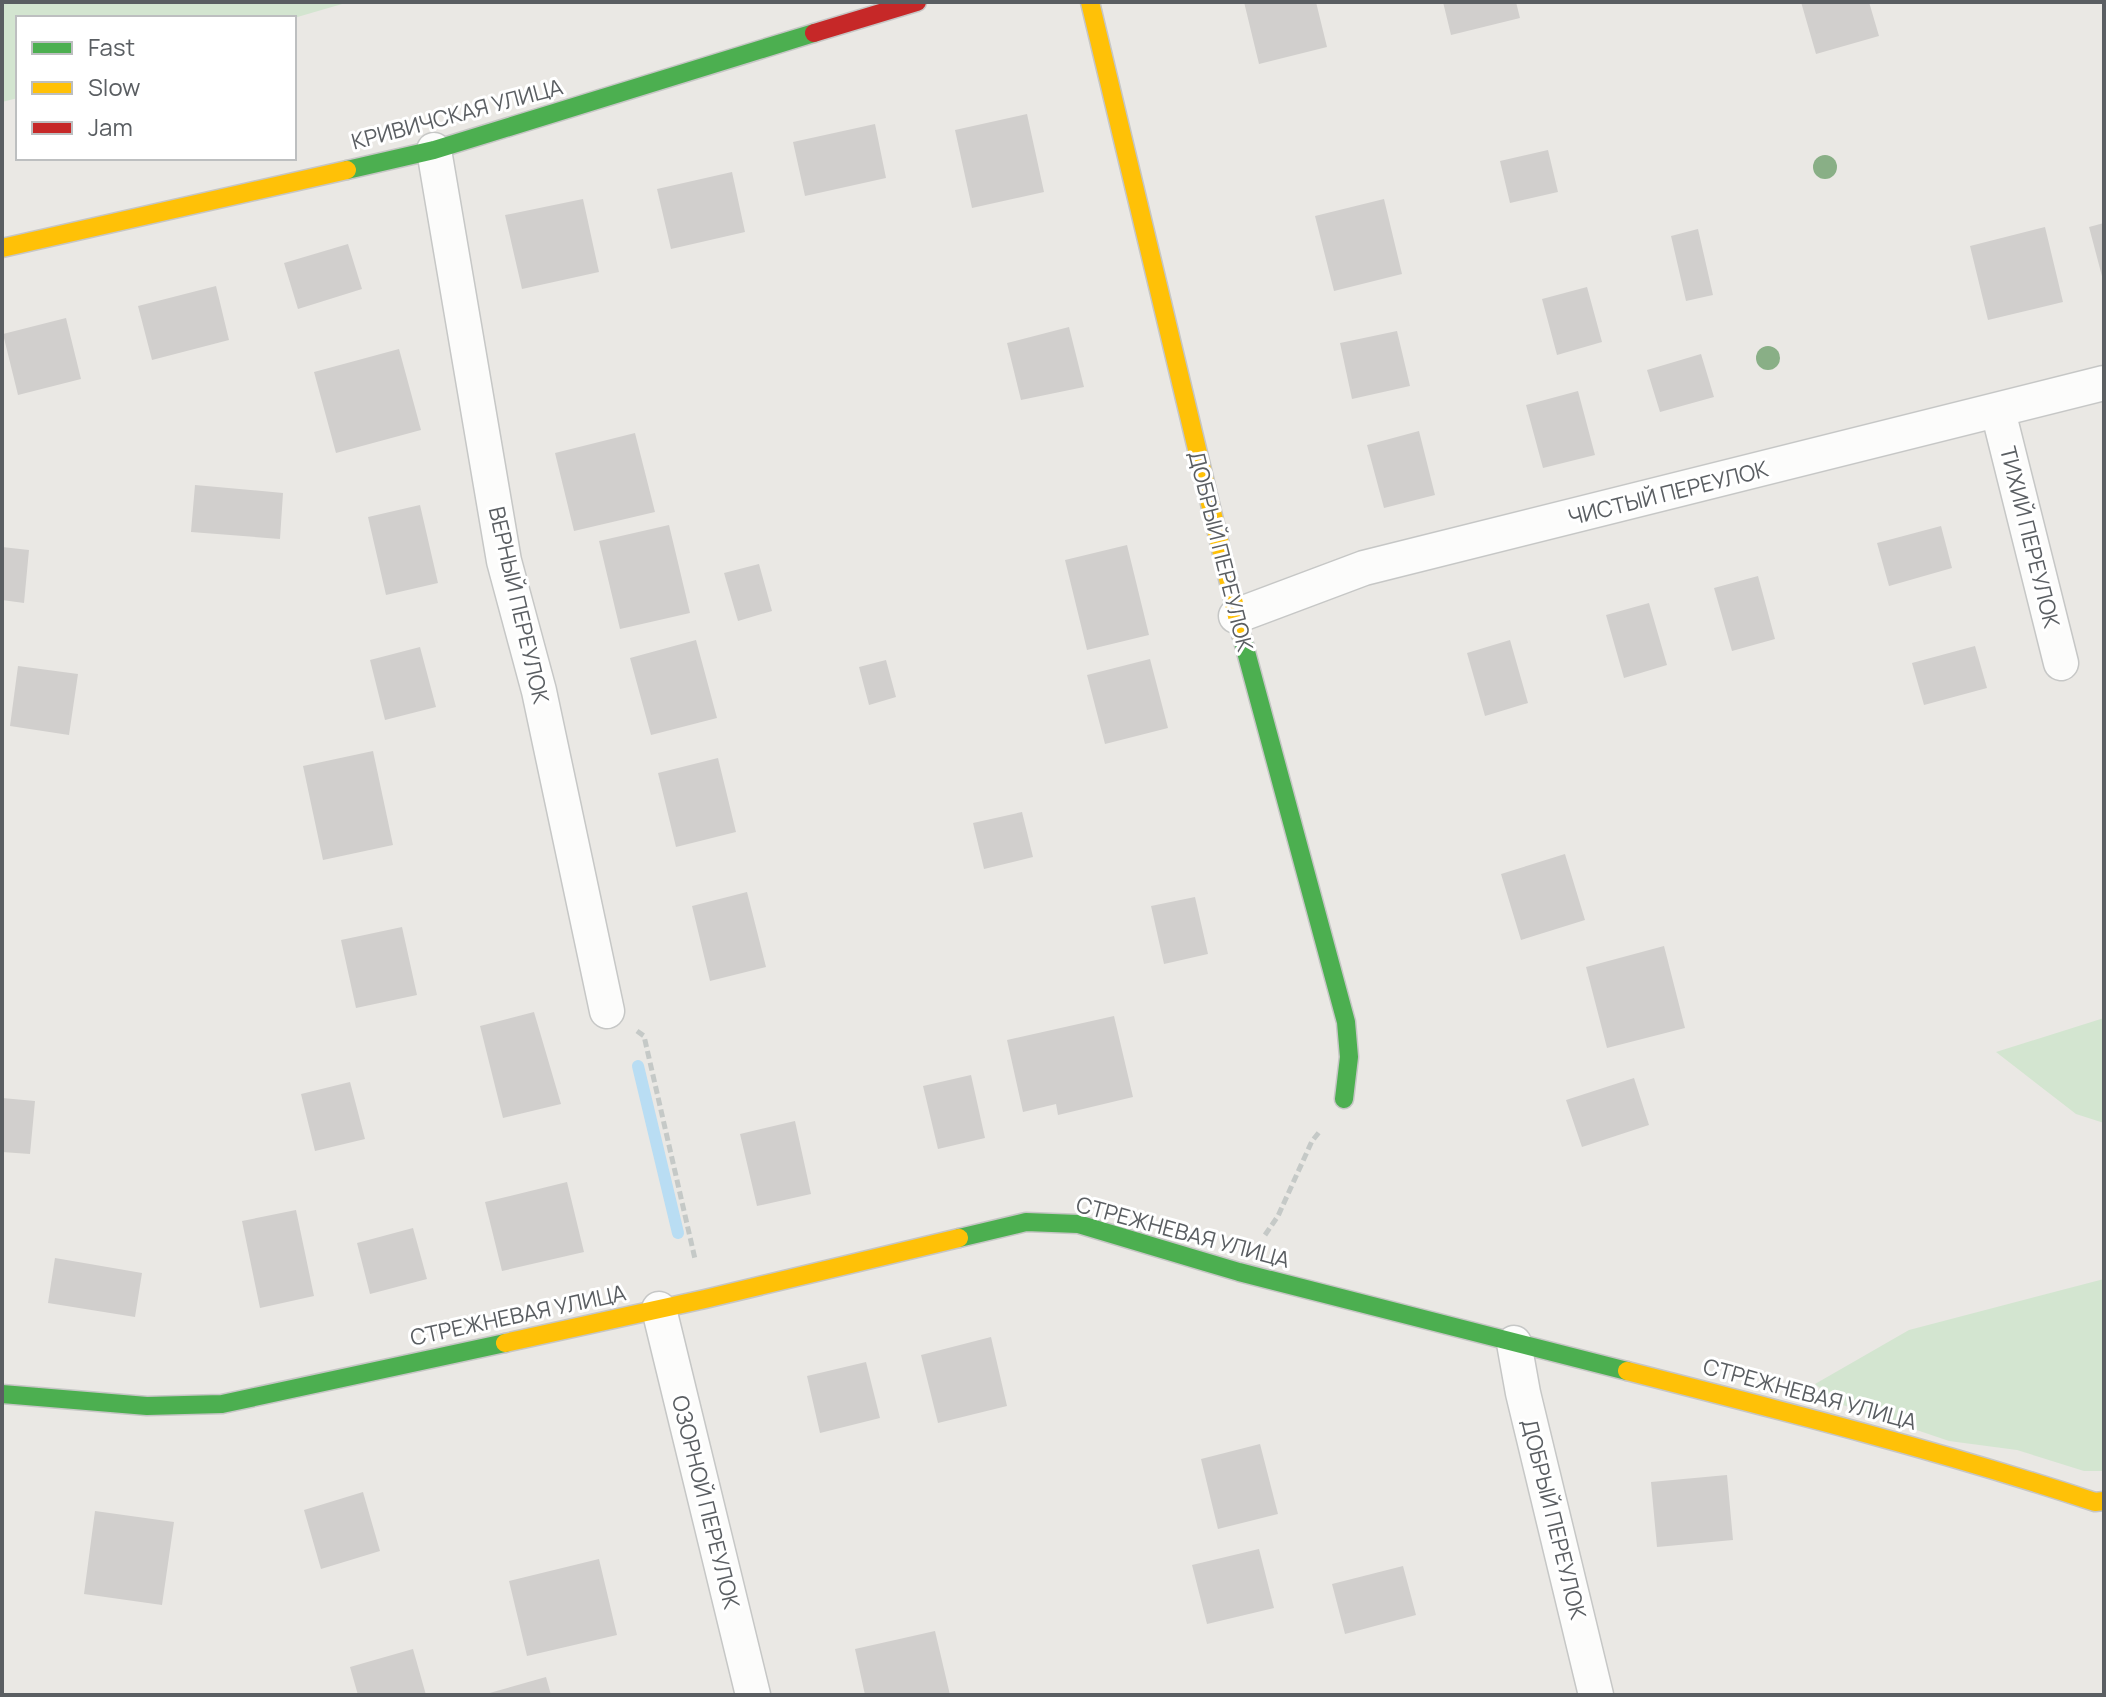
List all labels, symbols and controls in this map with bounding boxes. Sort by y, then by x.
legend [16,16,296,160]
text: Fast [88,30,135,63]
text: Slow [88,70,141,103]
street label: КРИВИЧСКАЯ УЛИЦА [348,71,566,157]
text: Jam [88,110,133,143]
street label: ТИХИЙ ПЕРЕУЛОК [1993,443,2067,632]
street label: ДОБРЫЙ ПЕРЕУЛОК [1182,448,1261,655]
street label: ЧИСТЫЙ ПЕРЕУЛОК [1565,453,1772,532]
street label: ВЕРНЫЙ ПЕРЕУЛОК [482,504,556,707]
street label: СТРЕЖНЕВАЯ УЛИЦА [1073,1189,1293,1275]
street label: СТРЕЖНЕВАЯ УЛИЦА [407,1277,629,1353]
street label: СТРЕЖНЕВАЯ УЛИЦА [1700,1351,1920,1437]
street label: ОЗОРНОЙ ПЕРЕУЛОК [665,1392,747,1613]
street label: ДОБРЫЙ ПЕРЕУЛОК [1515,1416,1594,1623]

